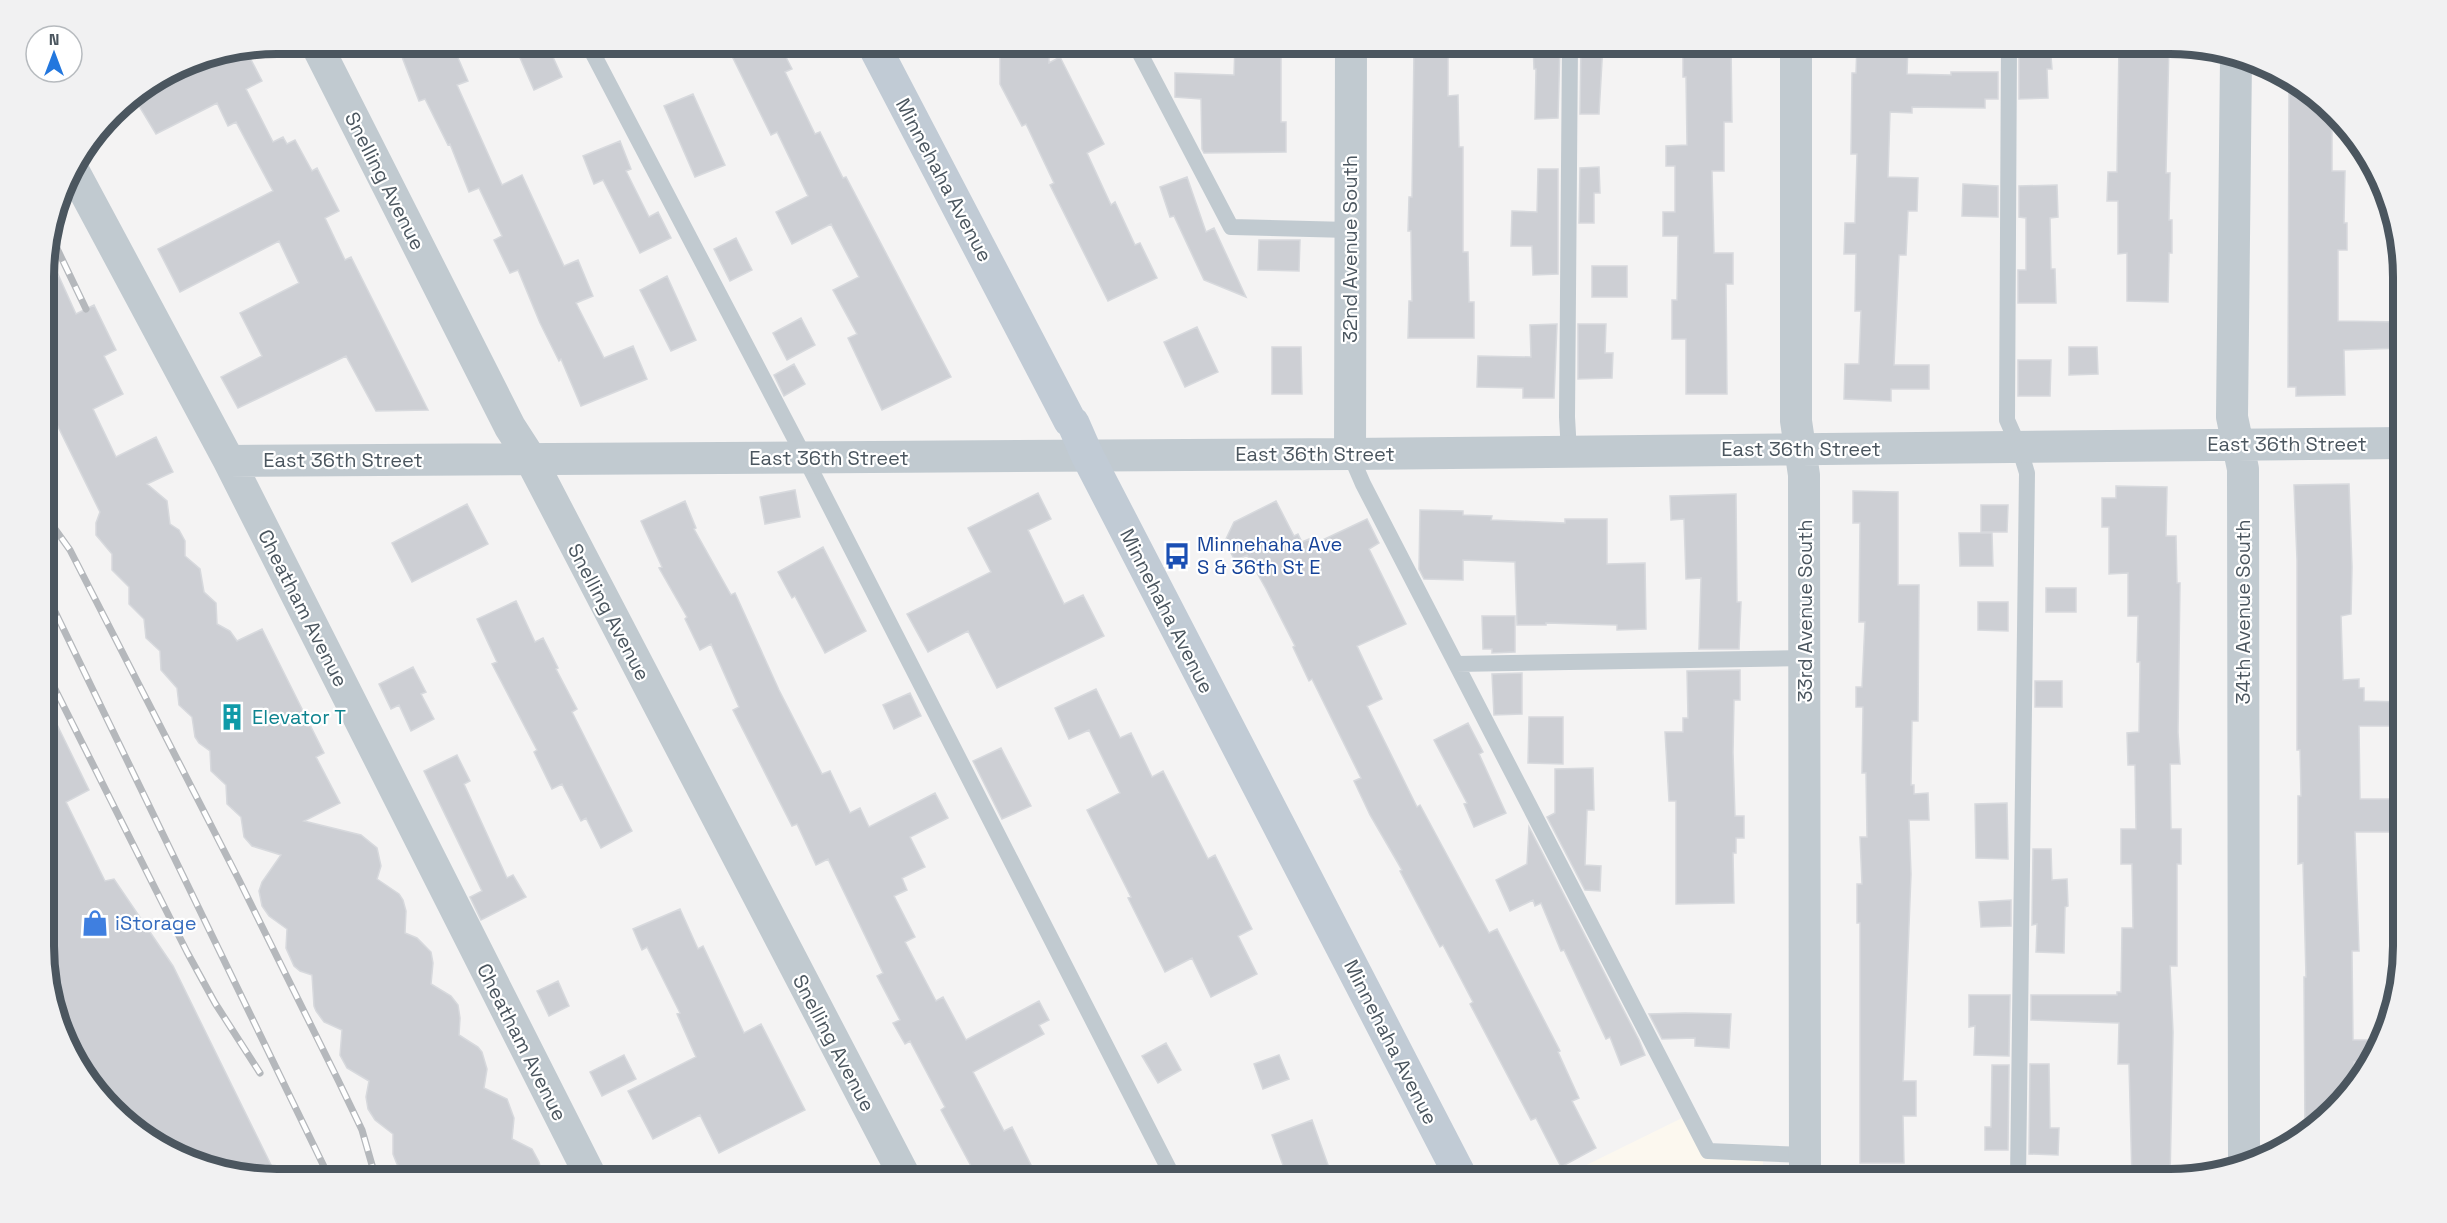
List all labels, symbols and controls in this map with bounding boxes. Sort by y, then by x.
north arrow [24,24,84,84]
text: N [49,29,59,50]
street label: Minnehaha Avenue [890,94,998,266]
street label: Snelling Avenue [339,108,431,254]
street label: 32nd Avenue South [1337,155,1363,343]
street label: East 36th Street [2207,431,2367,457]
street label: East 36th Street [1721,436,1881,462]
street label: East 36th Street [1235,441,1395,467]
street label: East 36th Street [749,445,909,471]
street label: East 36th Street [263,447,423,473]
street label: 33rd Avenue South [1792,519,1818,703]
street label: 34th Avenue South [2230,520,2256,705]
street label: Minnehaha Avenue [1114,524,1220,698]
street label: Cheatham Avenue [252,525,354,691]
place label: Minnehaha Ave S & 36th St E [1197,531,1342,580]
street label: Snelling Avenue [562,539,656,685]
bus stop icon: Minnehaha Ave S & 36th St E [1162,541,1192,571]
building icon: Elevator T [217,702,247,732]
place label: Elevator T [252,704,346,730]
shop icon: iStorage [80,908,110,938]
place label: iStorage [115,910,196,936]
street label: Minnehaha Avenue [1338,955,1444,1129]
street label: Cheatham Avenue [471,959,573,1125]
street label: Snelling Avenue [787,970,881,1116]

